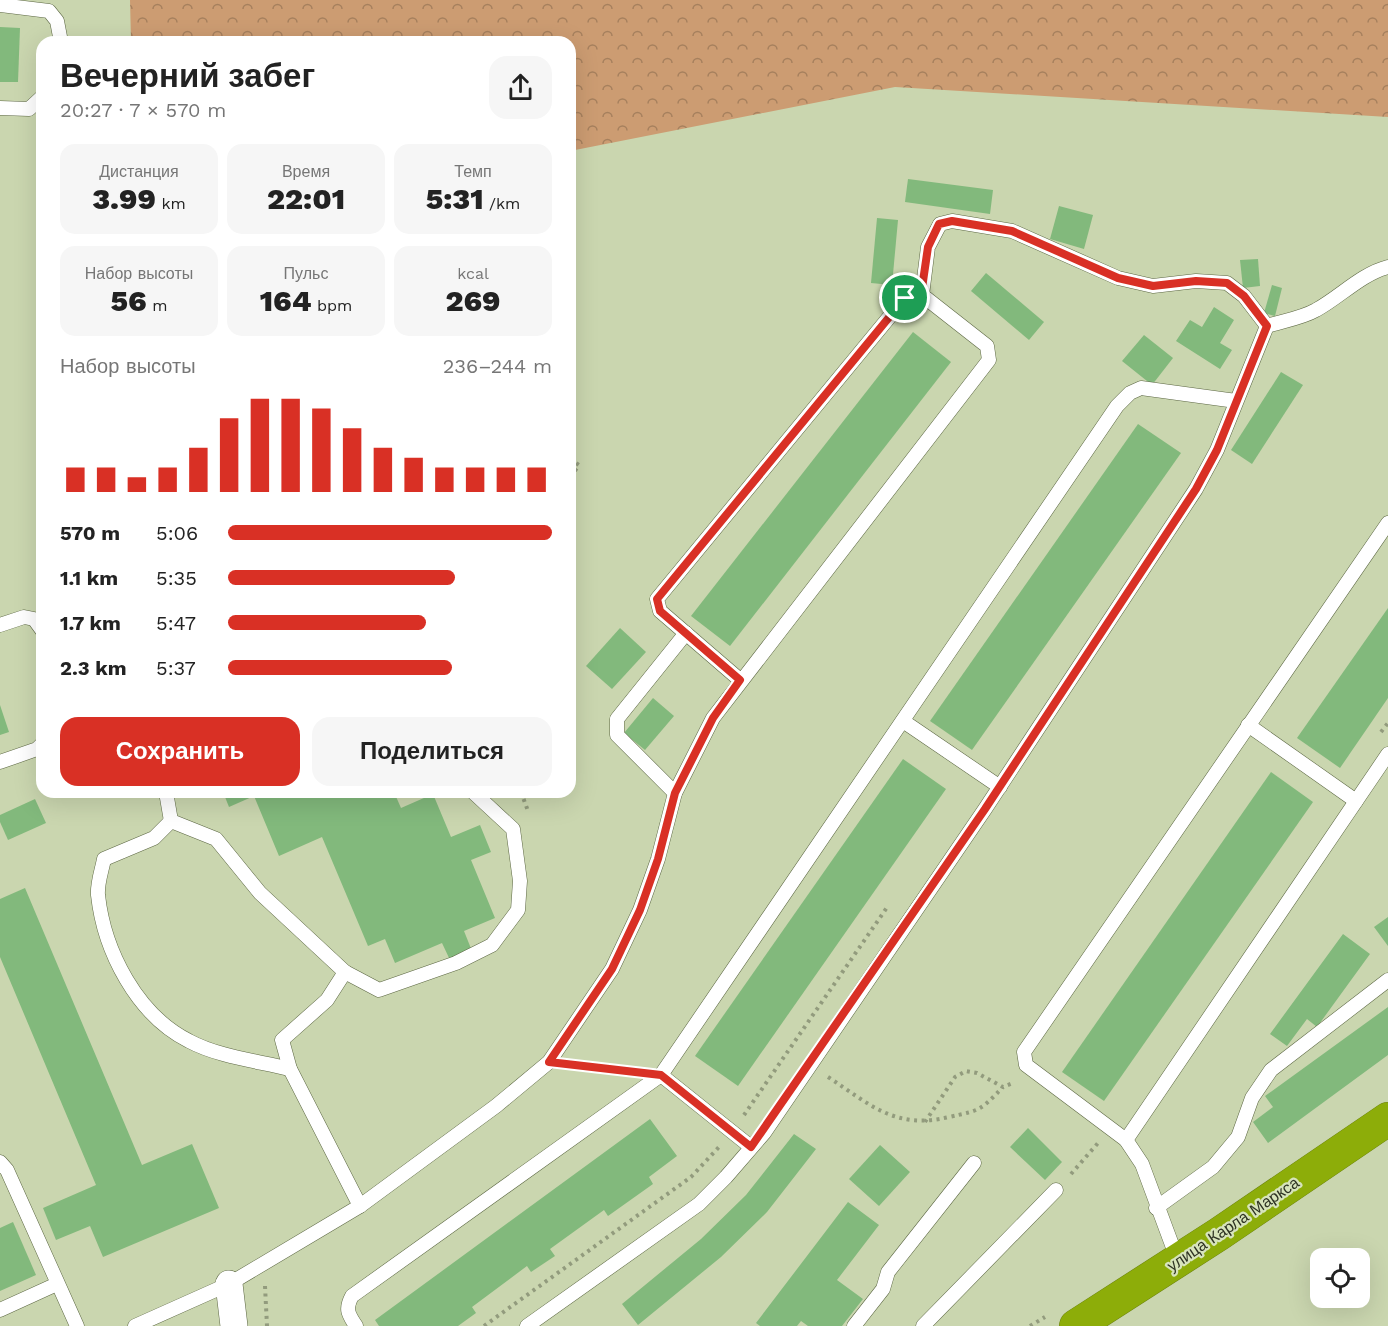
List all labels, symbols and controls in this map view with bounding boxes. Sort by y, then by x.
text: Вечерний забег [60,56,315,95]
button: share [489,56,552,119]
text: 20:27 · 7 × 570 m [60,98,226,122]
text: Дистанция [99,162,179,181]
text: Время [282,162,330,181]
text: Темп [454,162,492,181]
text: 3.99 [92,181,156,216]
text: 22:01 [267,181,345,216]
text: 5:31 [426,181,484,216]
text: km [156,194,186,213]
text: /km [484,194,520,213]
text: Набор высоты [85,264,193,283]
text: Пульс [284,264,328,283]
text: kcal [457,264,489,283]
pin [879,272,930,323]
icon: arrive [888,281,921,314]
text: 56 [111,283,147,318]
text: 164 [260,283,311,318]
text: 269 [445,283,501,318]
text: m [147,296,167,315]
text: bpm [311,296,352,315]
text: Набор высоты [60,354,196,378]
text: 236–244 m [443,354,552,378]
text: 570 m [60,521,120,545]
text: 5:06 [156,521,198,545]
text: 1.1 km [60,566,118,590]
text: 5:35 [156,566,197,590]
text: 1.7 km [60,611,121,635]
text: 5:47 [156,611,196,635]
text: 2.3 km [60,656,127,680]
text: 5:37 [156,656,196,680]
button: Сохранить [60,717,300,786]
button: Поделиться [312,717,552,786]
street label: улица Карла Маркса [1163,1173,1303,1275]
map controls [1310,1248,1370,1308]
button: locate [1310,1248,1370,1308]

